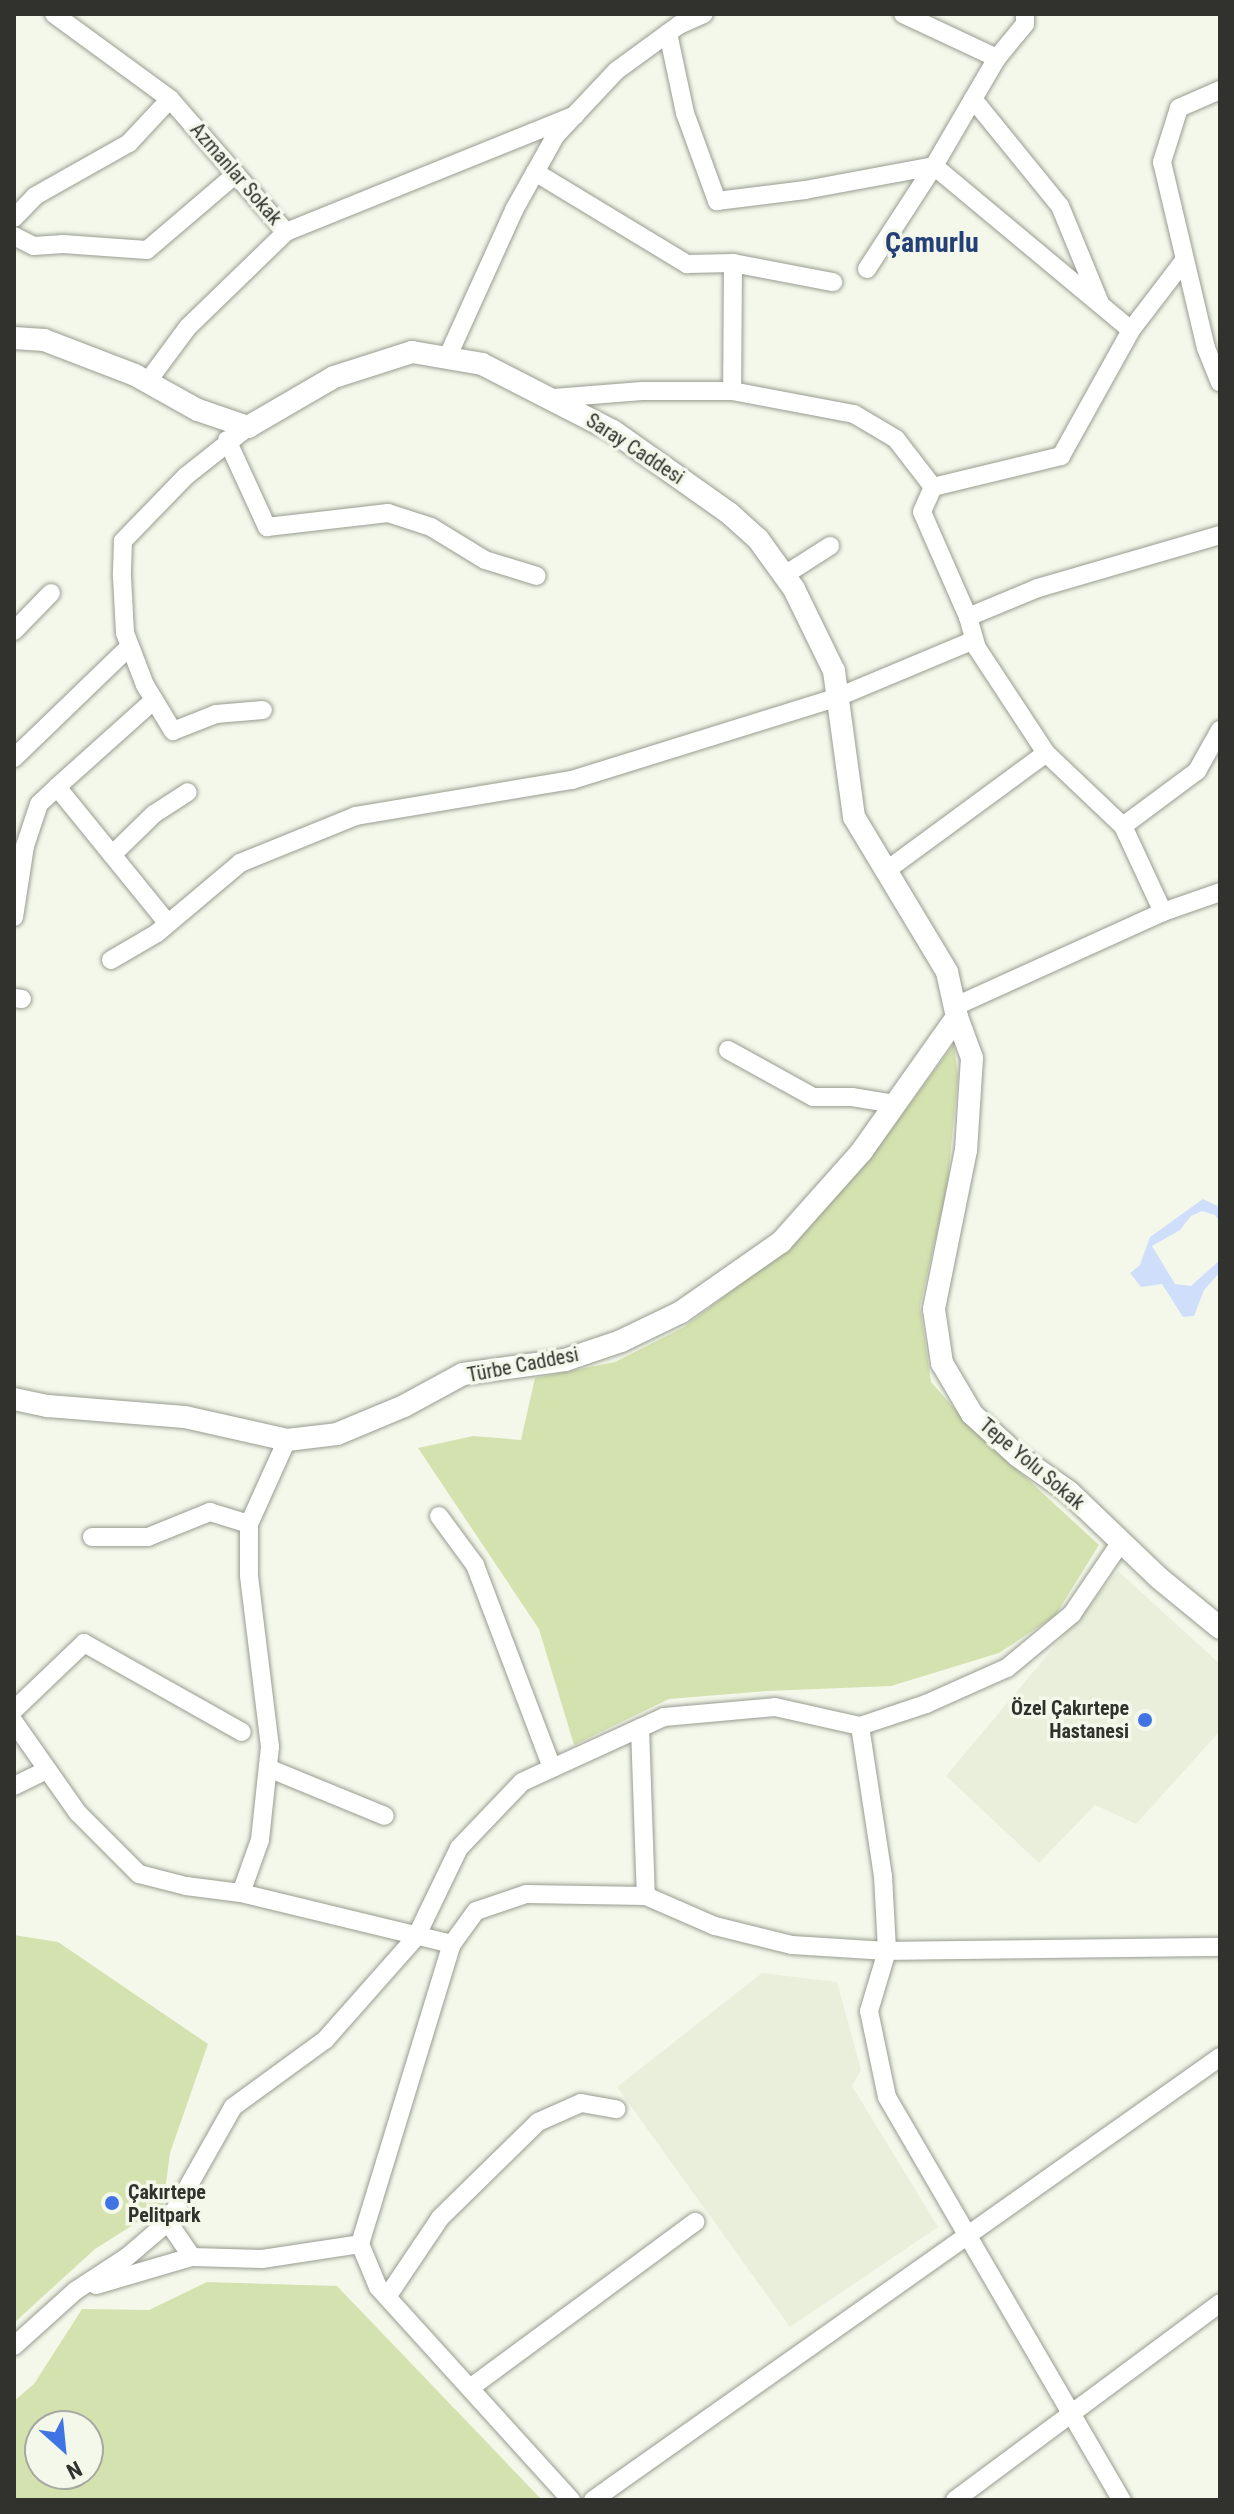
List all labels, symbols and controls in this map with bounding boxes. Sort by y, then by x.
street label: Azmanlar Sokak [185,118,287,230]
district label: Çamurlu [885,226,979,260]
street label: Saray Caddesi [582,408,688,490]
street label: Türbe Caddesi [465,1342,581,1388]
street label: Tepe Yolu Sokak [975,1413,1089,1515]
place label: Özel Çakırtepe Hastanesi [1011,1696,1129,1743]
marker: Özel Çakırtepe Hastanesi [1136,1711,1154,1729]
place label: Çakırtepe Pelitpark [128,2180,206,2227]
marker: Çakırtepe Pelitpark [103,2194,121,2212]
north arrow [24,2410,104,2490]
text: N [63,2456,86,2484]

